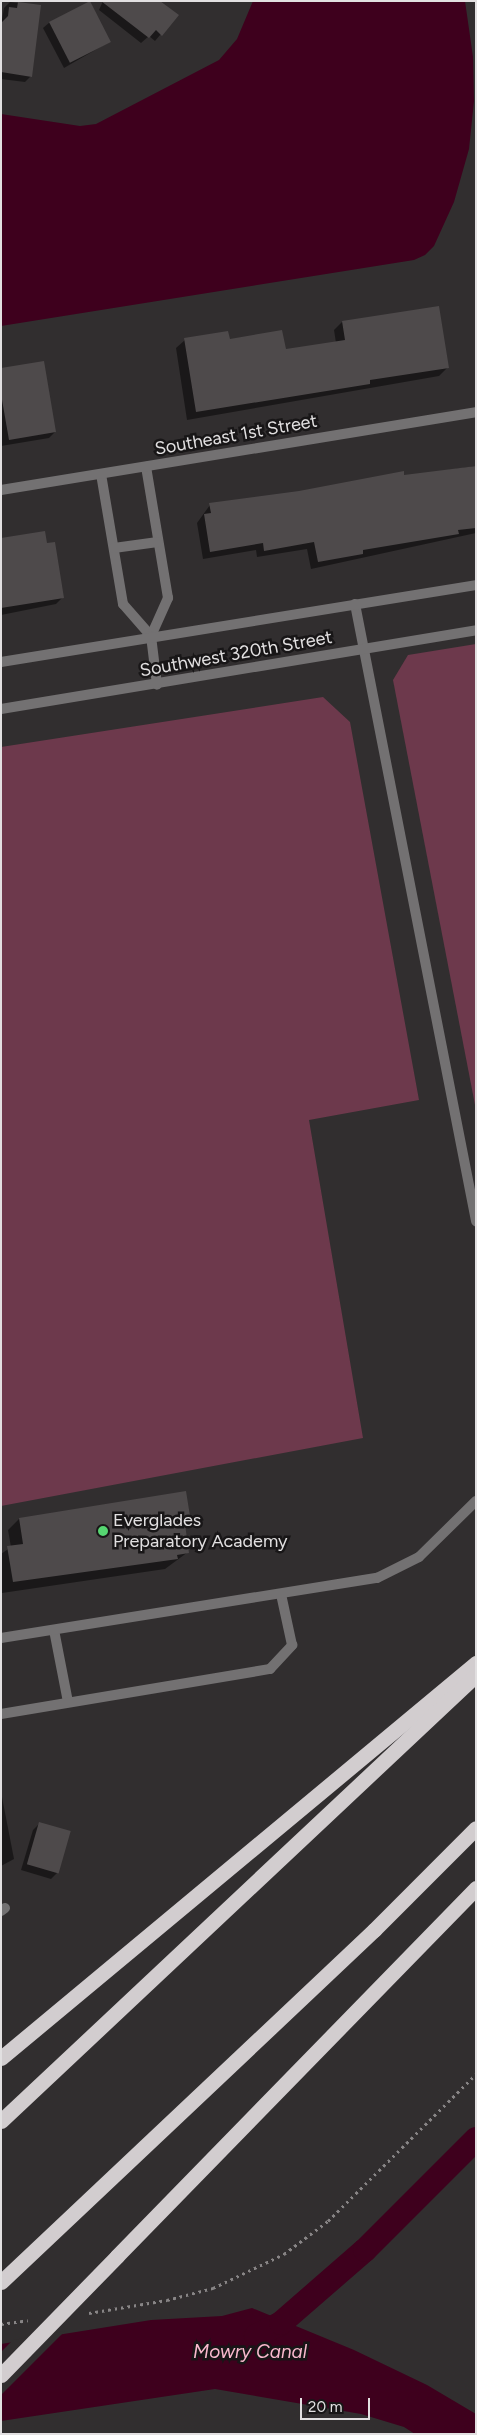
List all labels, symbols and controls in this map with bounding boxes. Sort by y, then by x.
street label: Southeast 1st Street [153,410,319,460]
street label: Southwest 320th Street [138,626,334,682]
place label: Everglades Preparatory Academy [113,1510,288,1552]
marker: Everglades Preparatory Academy [97,1525,109,1537]
water label: Mowry Canal [193,2341,307,2363]
scale bar [302,2388,372,2420]
text: 20 m [308,2398,342,2416]

